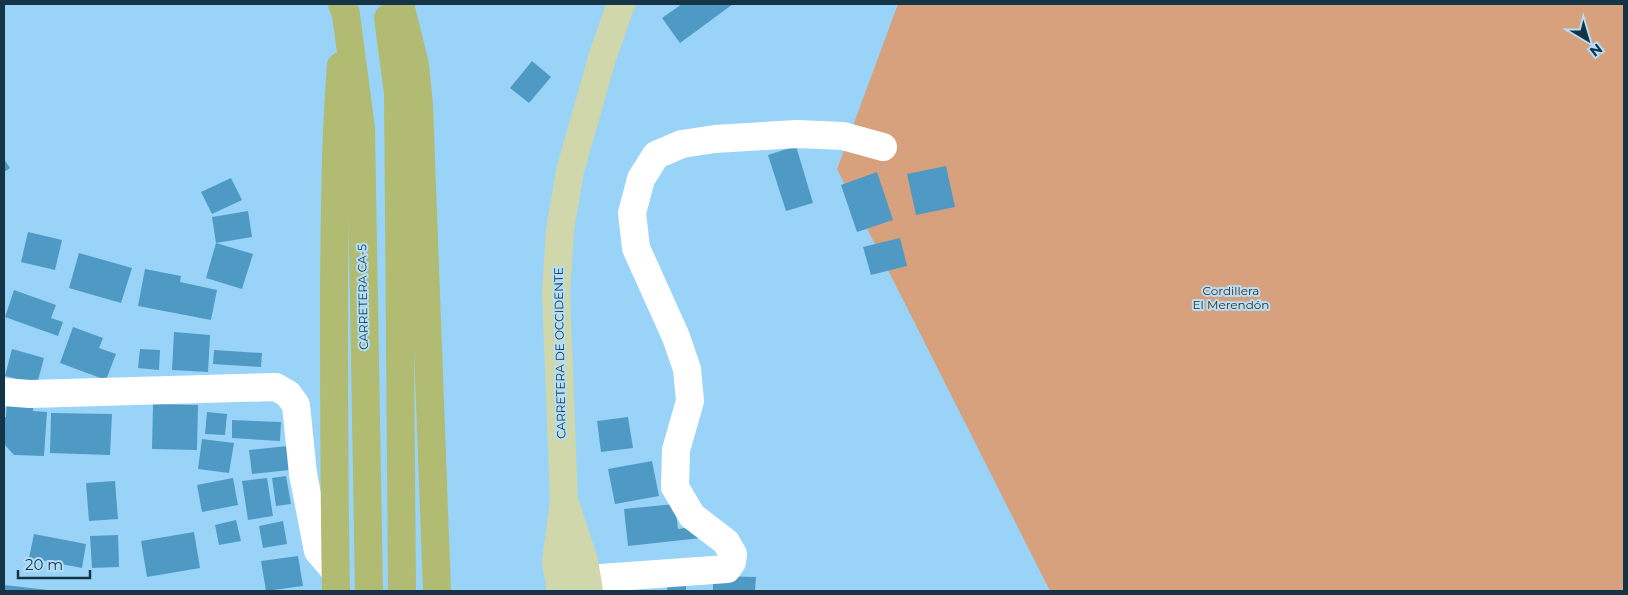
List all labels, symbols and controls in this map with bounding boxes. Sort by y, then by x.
north arrow [1563,15,1613,65]
text: N [1586,40,1606,61]
street label: CARRETERA CA-5 [354,244,371,350]
street label: CARRETERA DE OCCIDENTE [551,267,568,439]
park label: Cordillera El Merendón [1193,283,1269,312]
scale bar [18,548,90,580]
text: 20 m [25,555,63,574]

